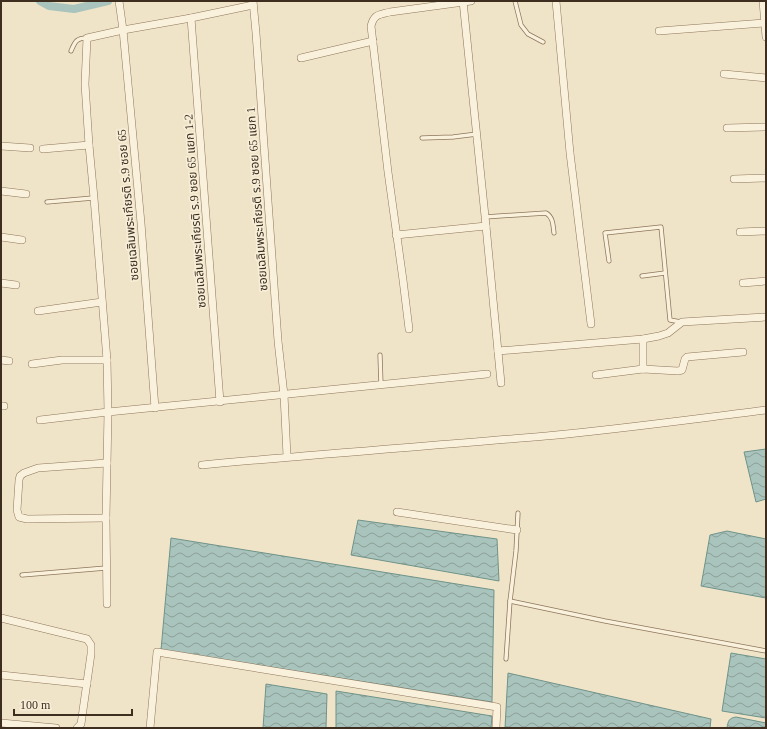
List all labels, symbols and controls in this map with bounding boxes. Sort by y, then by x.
street label: ซอยเฉลิมพระเกียรติ ร.9 ซอย 65 แยก 1 [244,106,270,292]
street label: ซอยเฉลิมพระเกียรติ ร.9 ซอย 65 แยก 1-2 [181,113,209,309]
street label: ซอยเฉลิมพระเกียรติ ร.9 ซอย 65 [114,129,142,281]
scale bar [14,691,132,717]
text: 100 m [20,698,51,712]

